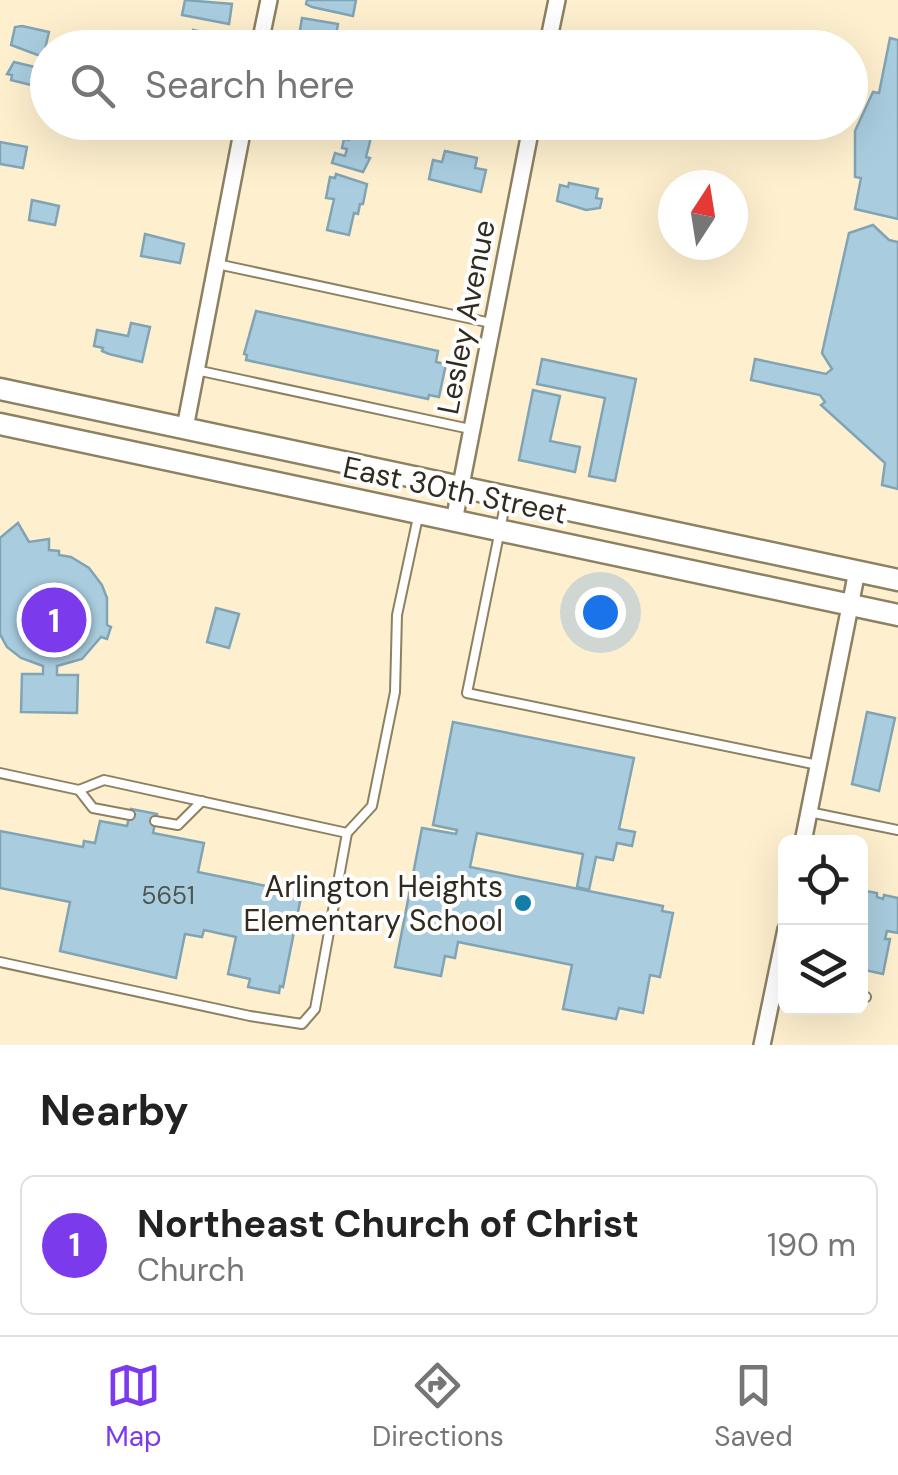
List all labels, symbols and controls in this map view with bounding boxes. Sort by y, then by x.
search box [30,30,868,140]
icon: search [65,58,120,113]
text: Search here [145,60,355,110]
north arrow [658,170,748,260]
street label: Lesley Avenue [428,217,504,417]
street label: East 30th Street [340,447,570,533]
pin: 1 [22,582,86,658]
your location [575,587,626,638]
map controls [778,835,868,1015]
button: locate [778,835,868,925]
place label: Arlington Heights Elementary School [243,867,503,940]
house number: 5651 [141,879,195,912]
marker: Arlington Heights Elementary School [512,892,534,914]
button: layers [778,925,868,1015]
text: Nearby [40,1083,189,1138]
text: Northeast Church of Christ [137,1199,639,1249]
text: 1 [69,1224,80,1266]
text: 190 m [767,1224,856,1266]
text: Church [137,1249,245,1291]
tab: Map [105,1358,162,1455]
tab: Directions [372,1358,504,1455]
tab: Saved [714,1358,793,1455]

